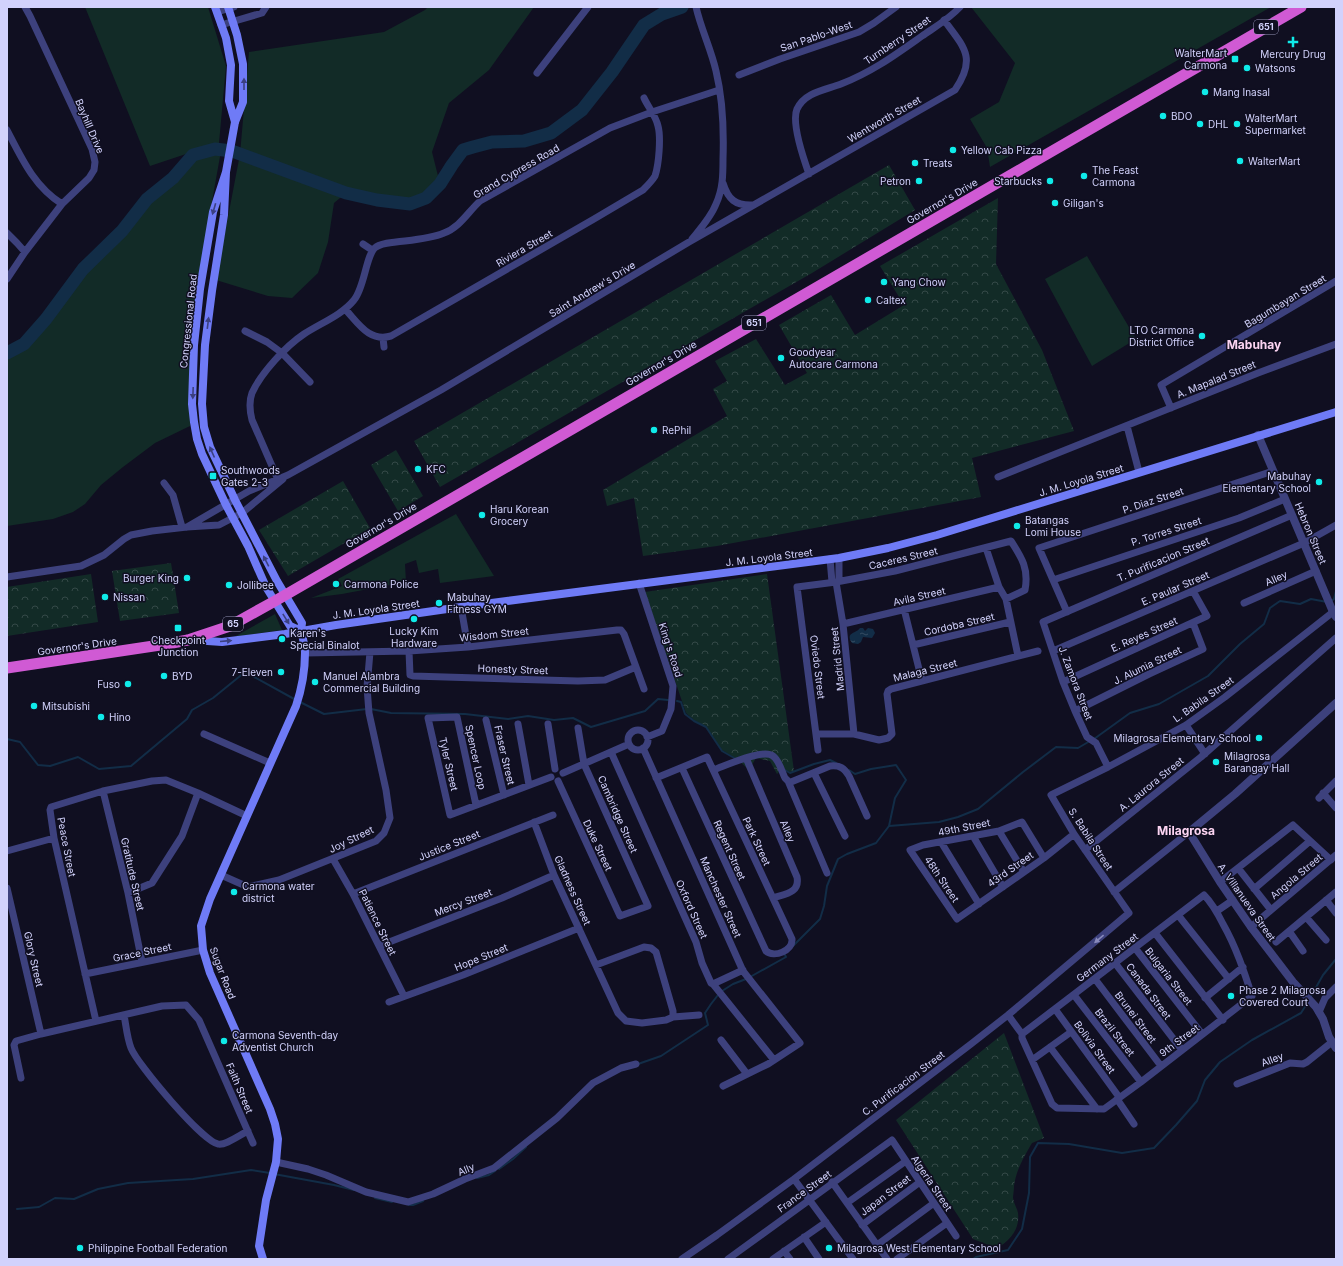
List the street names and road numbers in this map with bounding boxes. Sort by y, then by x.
street label: Turnberry Street [861,13,933,67]
street label: San Pablo-West [779,18,854,54]
road number: 651 [1254,20,1278,34]
street label: Wentworth Street [845,93,923,145]
street label: Bayhill Drive [73,97,107,155]
street label: Grand Cypress Road [471,141,561,201]
street label: Governor's Drive [904,176,980,226]
street label: Riviera Street [494,227,555,269]
street label: Saint Andrew's Drive [547,258,638,320]
street label: Bagumbayan Street [1242,272,1328,330]
street label: Congressional Road [177,273,199,369]
road number: 651 [742,316,766,330]
street label: Governor's Drive [623,338,699,388]
street label: A. Mapalad Street [1175,357,1258,400]
street label: J. M. Loyola Street [1037,461,1125,499]
street label: P. Diaz Street [1121,484,1186,516]
street label: Governor's Drive [343,500,419,550]
street label: Hebron Street [1293,500,1330,566]
street label: P. Torres Street [1129,514,1203,548]
street label: T. Purificacion Street [1115,534,1212,584]
street label: Caceres Street [867,544,939,572]
street label: J. M. Loyola Street [725,546,814,568]
street label: E. Paular Street [1139,568,1211,608]
street label: Alley [1263,568,1289,588]
street label: Avila Street [892,584,947,608]
street label: J. M. Loyola Street [332,597,421,621]
street label: Cordoba Street [923,610,996,638]
street label: E. Reyes Street [1109,614,1180,654]
road number: 65 [223,617,243,631]
street label: King's Road [657,621,685,679]
street label: Wisdom Street [459,624,530,644]
street label: Madrid Street [828,626,846,692]
street label: Governor's Drive [37,634,118,658]
street label: Oviedo Street [808,634,828,701]
street label: J. Alumia Street [1111,643,1184,687]
street label: J. Zamora Street [1056,644,1096,722]
street label: Malaga Street [892,656,959,684]
street label: Honesty Street [478,662,549,676]
street label: L. Babila Street [1170,673,1236,724]
street label: Spencer Loop [463,723,489,791]
street label: Fraser Street [492,724,518,787]
street label: Tyler Street [437,736,461,793]
street label: A. Laurora Street [1116,754,1186,814]
street label: Cambridge Street [596,774,641,855]
street label: S. Babila Street [1066,806,1116,873]
street label: Park Street [740,815,774,868]
street label: Peace Street [55,816,79,879]
street label: 49th Street [937,816,992,838]
street label: Duke Street [581,817,615,873]
street label: Regent Street [711,818,749,882]
street label: Alley [778,818,798,844]
street label: Joy Street [327,823,376,855]
street label: Justice Street [417,827,482,863]
street label: Gratitude Street [119,836,147,912]
street label: 43rd Street [985,848,1036,889]
street label: Angola Street [1268,850,1325,901]
street label: Gladness Street [552,853,594,927]
street label: 48th Street [922,854,962,905]
street label: Manchester Street [698,855,744,940]
street label: A. Villanueva Street [1216,861,1279,944]
street label: Oxford Street [674,878,711,941]
street label: Mercy Street [433,885,494,918]
street label: Patience Street [357,887,399,958]
street label: Glory Street [22,930,46,989]
street label: Germany Street [1074,930,1141,984]
street label: Grace Street [112,940,173,964]
street label: Hope Street [453,941,510,973]
street label: Sugar Road [208,945,238,1001]
street label: Bulgaria Street [1143,945,1196,1008]
street label: Canada Street [1124,961,1174,1022]
street label: Brunei Street [1113,989,1160,1046]
street label: Brazil Street [1093,1006,1138,1059]
street label: Bolivia Street [1072,1018,1119,1076]
street label: 9th Street [1157,1021,1202,1059]
street label: C. Purificacion Street [859,1048,947,1118]
street label: Alley [1259,1049,1285,1069]
street label: Faith Street [224,1061,256,1116]
street label: Algeria Street [909,1153,955,1214]
street label: Ally [456,1160,477,1178]
street label: France Street [775,1167,834,1215]
street label: Japan Street [857,1172,913,1218]

